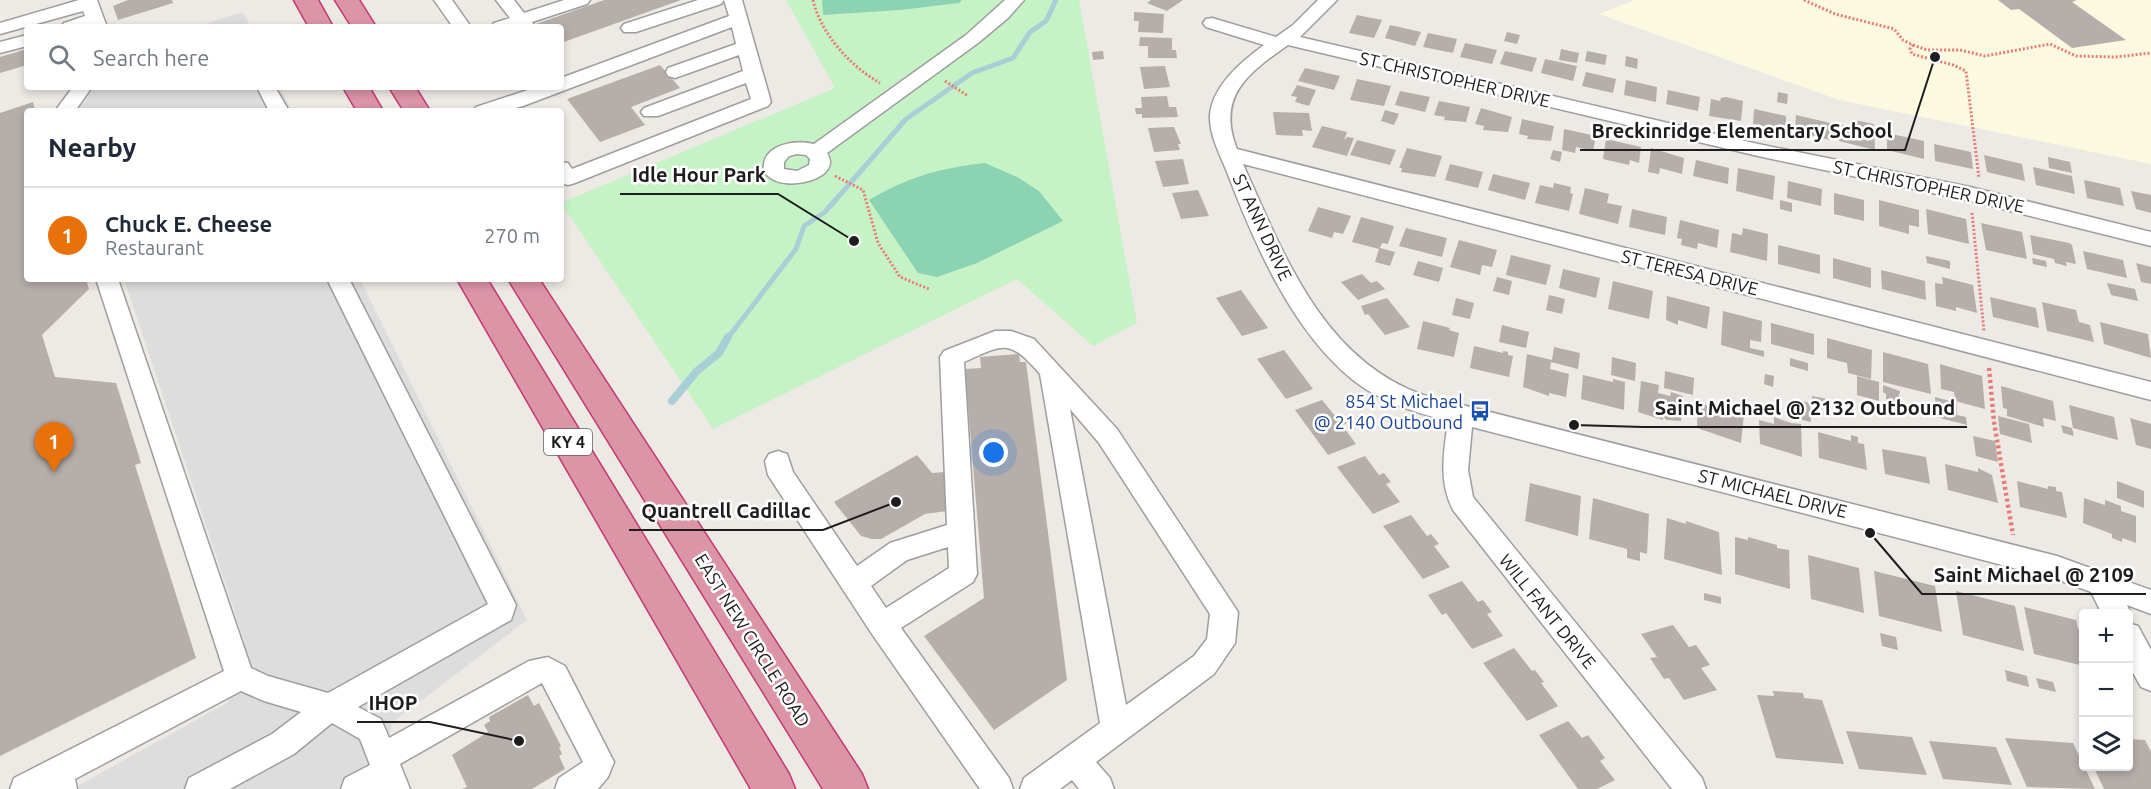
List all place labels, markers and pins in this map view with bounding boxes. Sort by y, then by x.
callout: Breckinridge Elementary School [1580,112,1905,150]
callout: Idle Hour Park [620,156,778,194]
callout: Saint Michael @ 2132 Outbound [1643,389,1967,427]
place label: 854 St Michael @ 2140 Outbound [1314,391,1463,432]
bus stop icon: 854 St Michael @ 2140 Outbound [1468,399,1492,423]
pin: 1 [34,422,74,472]
callout: Quantrell Cadillac [629,492,823,530]
callout: Saint Michael @ 2109 [1922,556,2146,594]
callout: IHOP [357,684,430,722]

